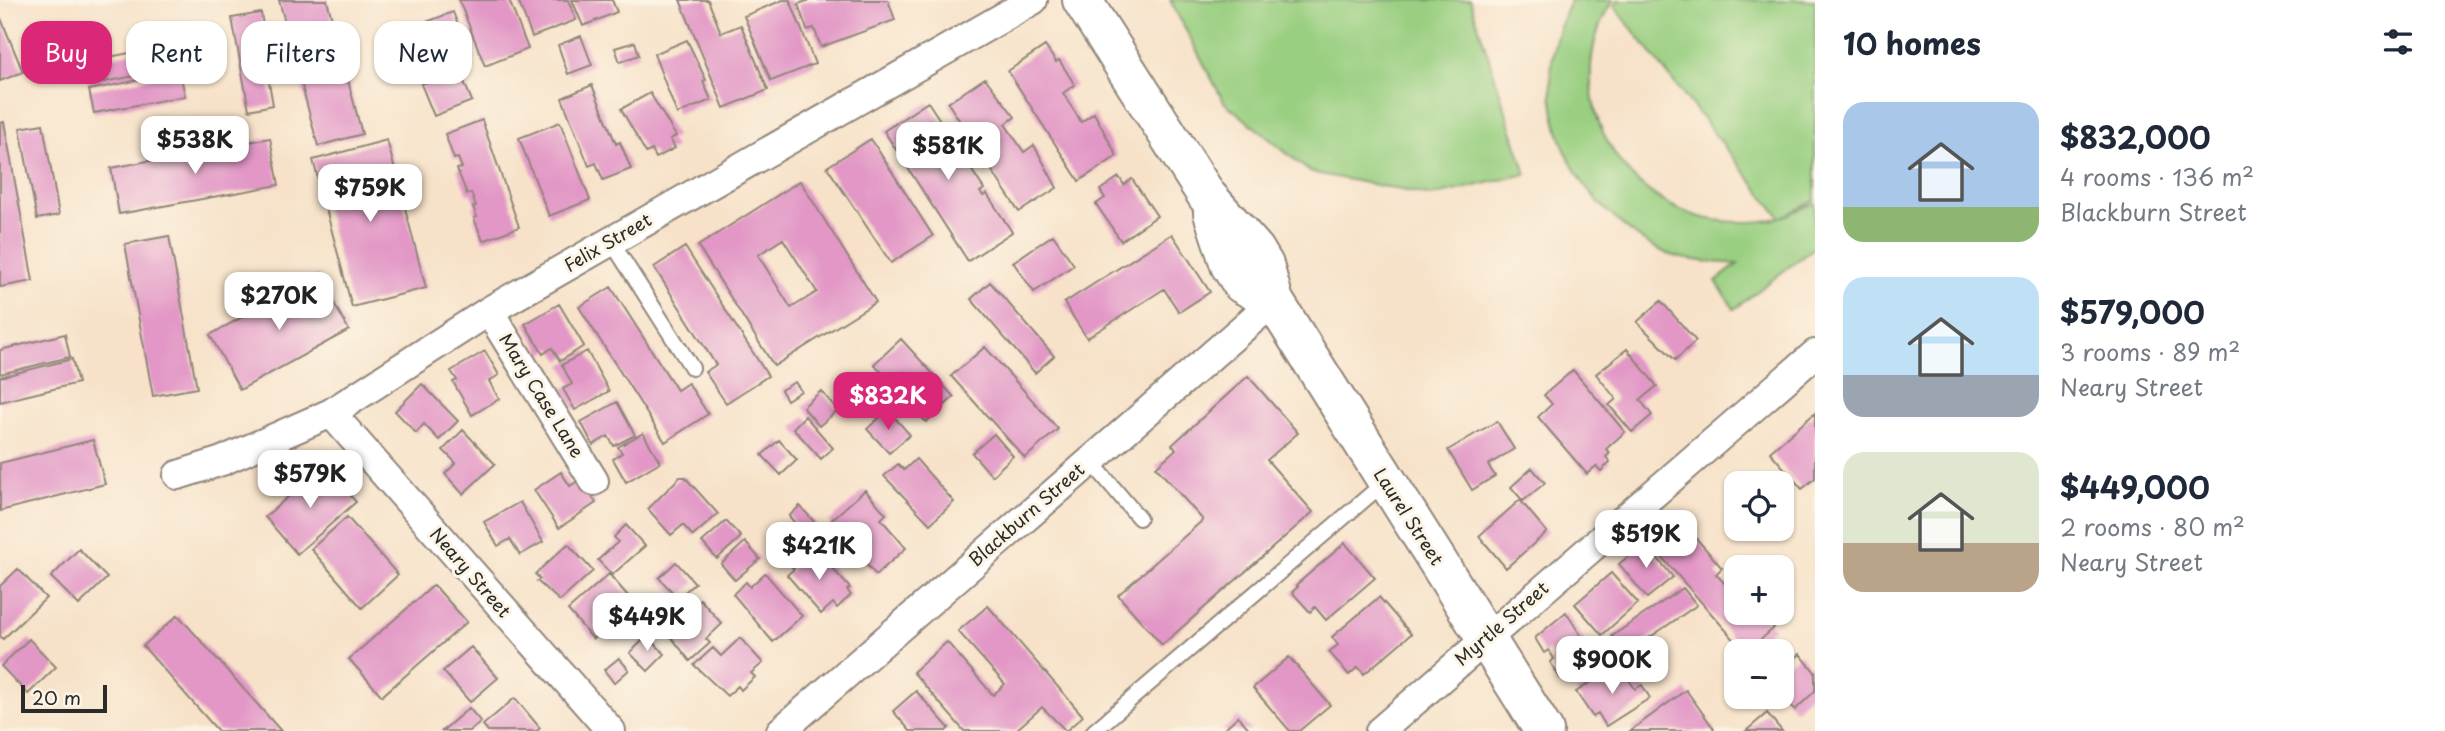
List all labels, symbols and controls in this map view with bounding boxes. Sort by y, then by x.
text: 10 homes [1843,20,1981,65]
chip: Buy [21,21,112,84]
chip: Rent [126,21,227,84]
chip: Filters [241,21,360,84]
chip: New [374,21,472,84]
icon: filters [2379,23,2417,61]
text: $832,000 [2060,114,2211,159]
pin: $538K [146,116,244,176]
text: $538K [157,121,233,156]
pin: $581K [899,122,997,182]
text: $581K [912,127,984,162]
icon: home [1899,130,1983,214]
text: 4 rooms · 136 m² [2060,159,2254,194]
pin: $759K [321,164,419,224]
text: $759K [334,169,406,204]
text: Blackburn Street [2060,194,2247,229]
street label: Felix Street [558,206,656,278]
pin: $270K [230,272,328,332]
text: $270K [240,277,318,312]
text: $579,000 [2060,289,2205,334]
icon: home [1899,305,1983,389]
street label: Mary Case Lane [493,328,591,463]
text: 3 rooms · 89 m² [2060,334,2240,369]
text: Neary Street [2060,369,2203,404]
pin: $832K [839,372,937,432]
text: $832K [849,377,927,412]
pin: $579K [261,450,359,510]
text: $579K [274,455,346,490]
street label: Blackburn Street [962,456,1090,572]
street label: Laurel Street [1368,462,1451,570]
text: $449,000 [2060,464,2210,509]
map controls [1724,471,1794,709]
button: locate [1724,471,1794,541]
icon: home [1899,480,1983,564]
text: 2 rooms · 80 m² [2060,509,2245,544]
pin: $519K [1597,510,1695,570]
text: $519K [1611,515,1681,550]
street label: Neary Street [424,521,518,623]
pin: $421K [770,522,868,582]
text: $421K [782,527,856,562]
text: Neary Street [2060,544,2203,579]
button: + [1724,555,1794,625]
street label: Myrtle Street [1448,574,1554,671]
pin: $449K [598,594,696,653]
text: $449K [609,598,685,633]
pin: $900K [1563,636,1661,696]
button: − [1724,639,1794,709]
text: $900K [1572,641,1652,676]
scale bar [21,682,107,714]
text: 20 m [32,683,81,711]

